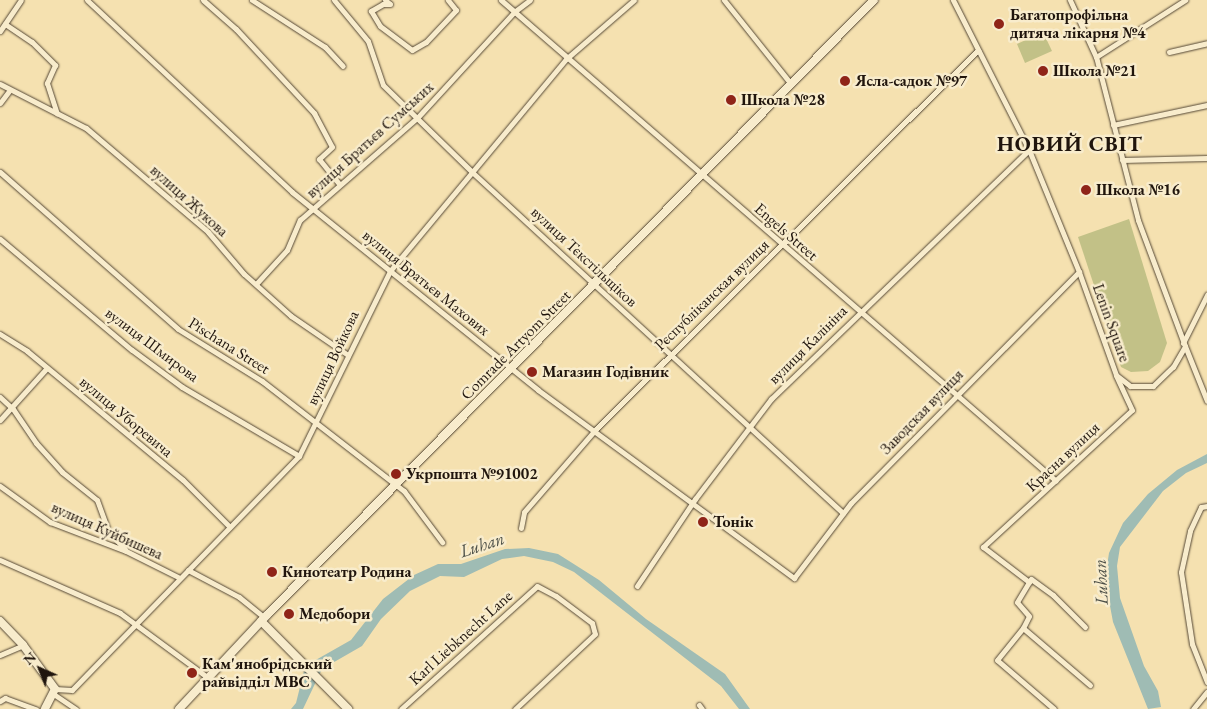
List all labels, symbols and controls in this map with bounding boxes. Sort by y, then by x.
place label: Багатопрофільна дитяча лікарня №4 [1010,5,1145,43]
marker: Багатопрофільна дитяча лікарня №4 [992,17,1006,31]
place label: Школа №21 [1053,61,1137,81]
marker: Школа №21 [1037,65,1049,77]
place label: Ясла-садок №97 [855,71,967,91]
marker: Ясла-садок №97 [839,75,851,87]
street label: вулиця Братьєв Сумських [302,78,438,202]
place label: Школа №28 [741,90,825,110]
marker: Школа №28 [725,94,737,106]
district label: НОВИЙ СВІТ [996,131,1144,157]
street label: вулиця Жукова [146,161,232,241]
place label: Школа №16 [1096,180,1180,200]
marker: Школа №16 [1080,184,1092,196]
street label: Engels Street [750,199,822,265]
street label: вулиця Тєкстільщіков [527,203,641,311]
street label: вулиця Братьєв Махових [359,226,493,340]
street label: Рєспубліканская вулиця [651,235,773,355]
street label: Lenin Square [1088,281,1134,365]
street label: Comrade Artyom Street [457,286,575,404]
street label: вулиця Калініна [765,302,851,388]
street label: вулиця Шмирова [101,304,203,386]
street label: вулиця Войкова [303,308,363,408]
street label: Pischana Street [185,313,273,379]
place label: Магазин Годівник [542,362,669,382]
street label: Заводская вулиця [876,365,968,459]
marker: Магазин Годівник [526,366,538,378]
street label: вулиця Уборевича [75,372,177,462]
street label: Красна вулиця [1022,418,1104,496]
place label: Укрпошта №91002 [406,464,538,484]
marker: Укрпошта №91002 [390,468,402,480]
street label: вулиця Куйбишева [48,498,166,564]
place label: Тонік [713,512,753,532]
marker: Тонік [697,516,709,528]
water label: Luhan [457,528,507,562]
water label: Luhan [1089,558,1113,606]
place label: Кинотеатр Родина [282,562,411,582]
marker: Кинотеатр Родина [266,566,278,578]
street label: Karl Liebknecht Lane [405,587,517,689]
place label: Медобори [299,604,370,624]
marker: Медобори [283,608,295,620]
north arrow [15,644,65,694]
text: N [19,648,40,669]
place label: Кам'янобрідський райвідділ МВС [202,654,332,692]
marker: Кам'янобрідський райвідділ МВС [186,667,198,679]

